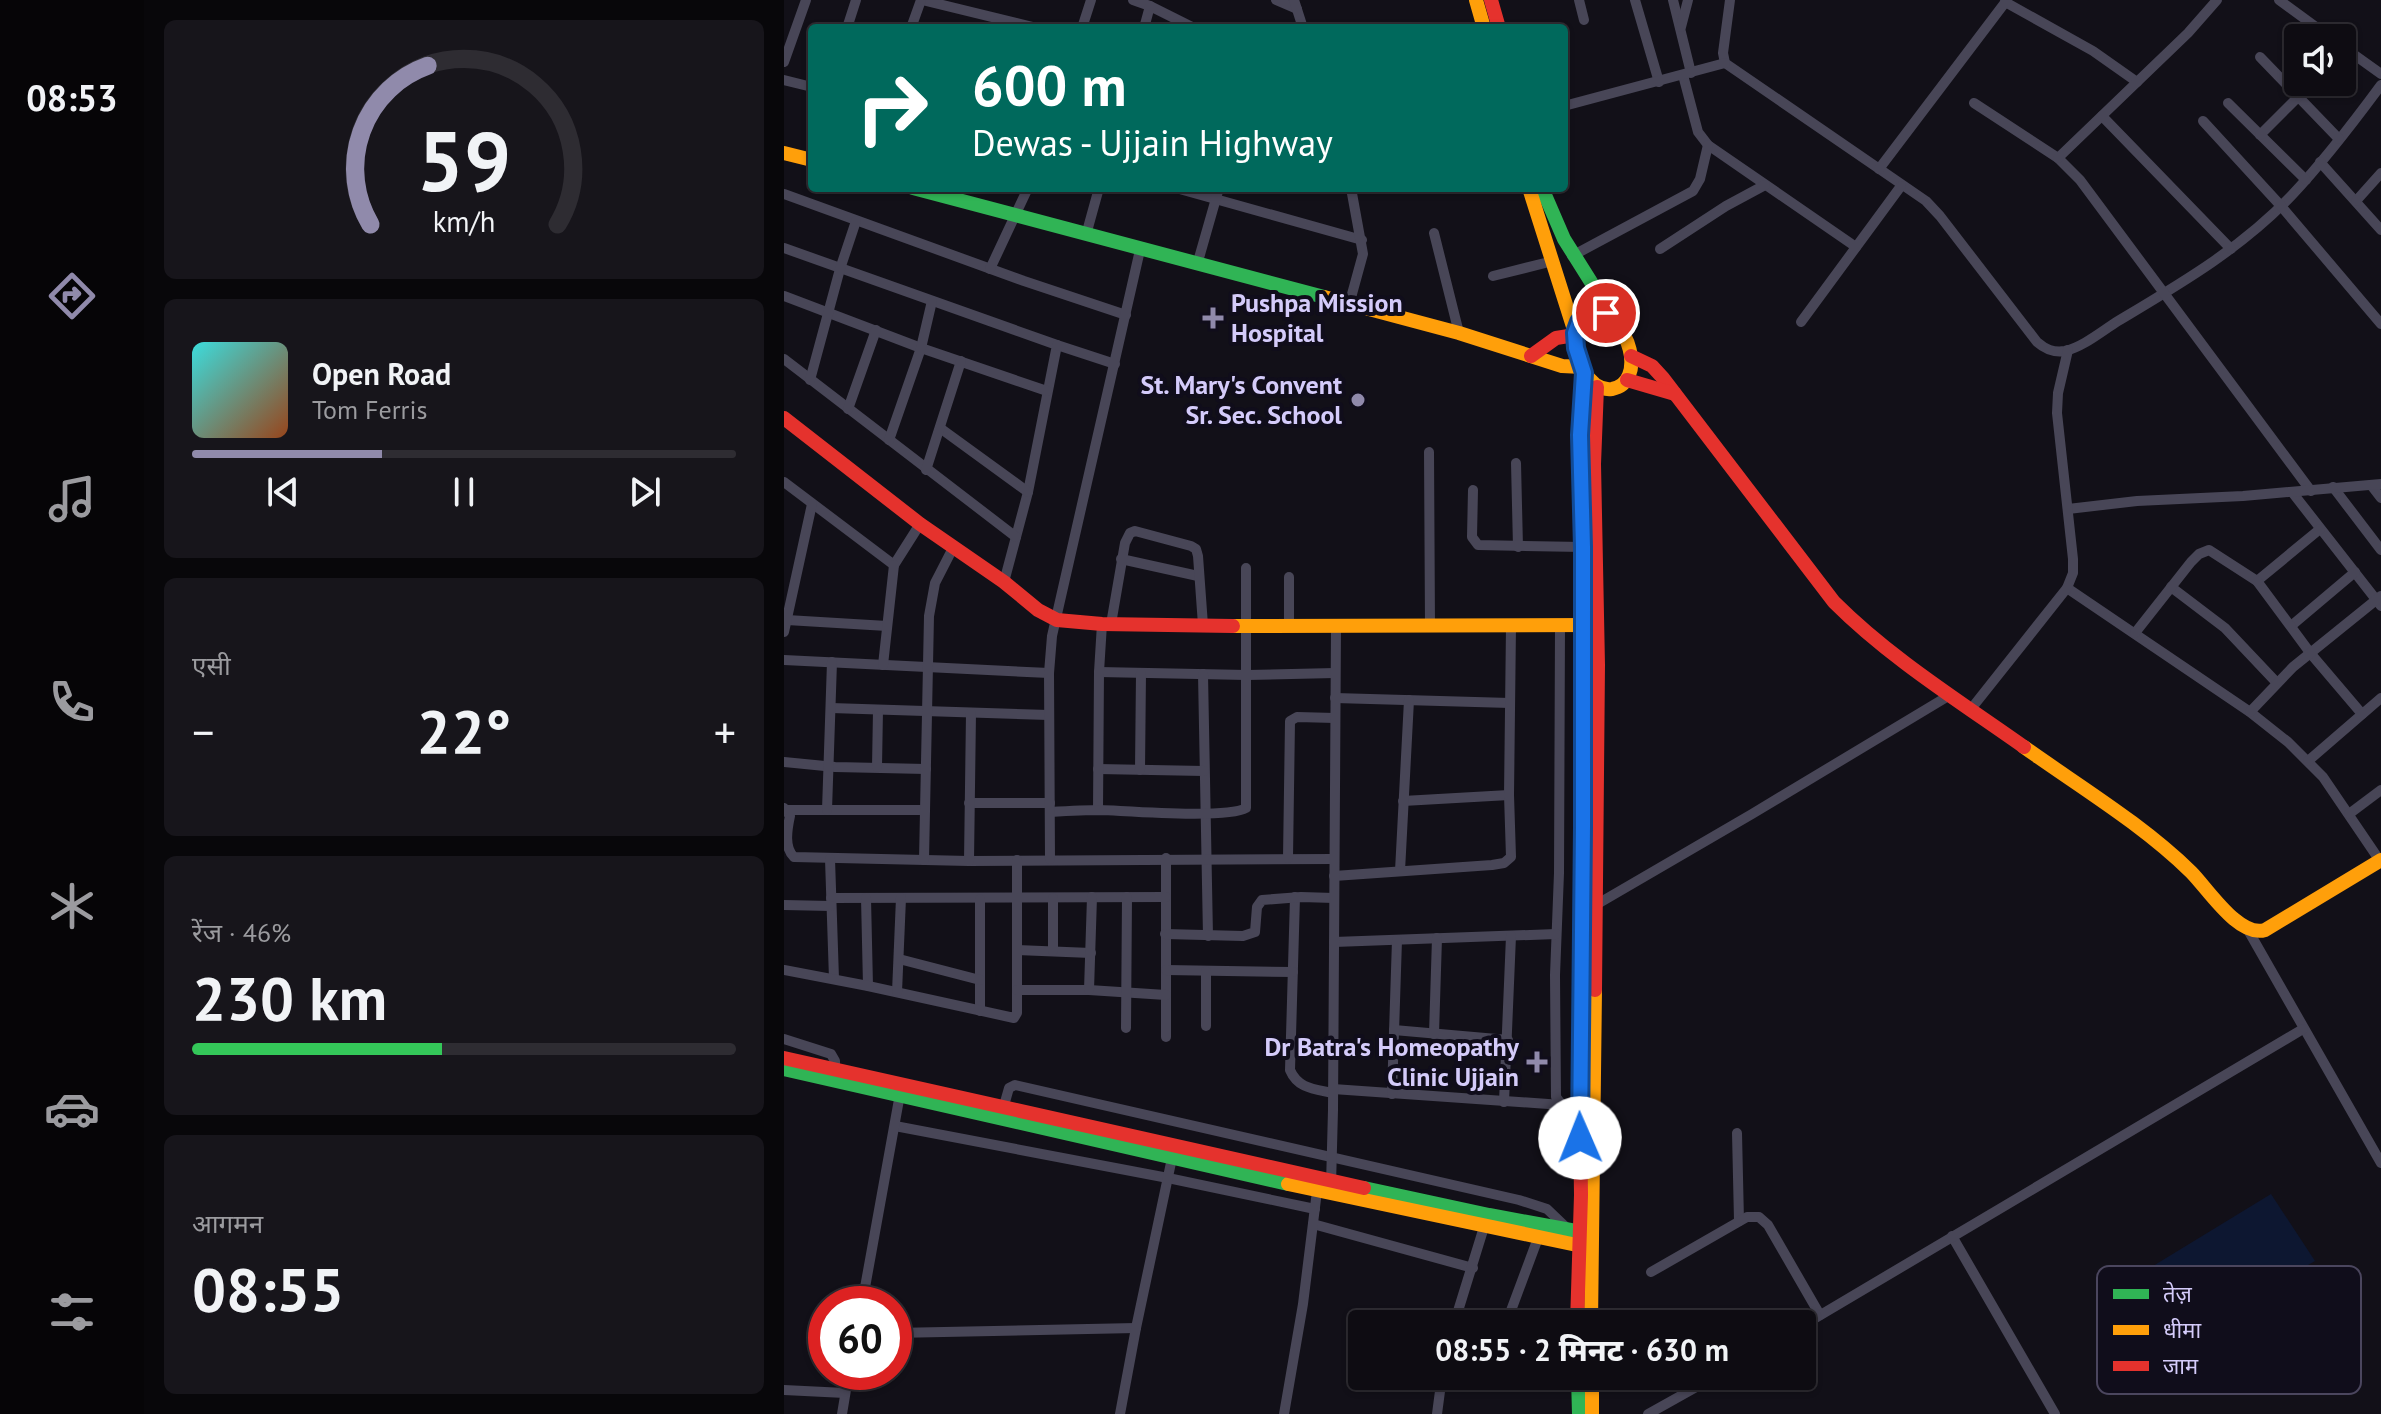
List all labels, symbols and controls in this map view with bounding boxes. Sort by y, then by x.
map controls [2284,24,2356,96]
button: sound [2284,24,2356,96]
text: 600 m [972,49,1127,121]
icon: right [840,56,944,160]
text: 08:53 [26,74,118,121]
text: 59 [417,106,511,214]
text: Dewas - Ujjain Highway [972,119,1333,166]
text: km/h [433,204,495,241]
icon: directions [44,268,100,324]
pin [1572,279,1640,347]
place label: Pushpa Mission Hospital [1231,286,1403,349]
icon: arrive [1584,291,1628,335]
marker: Pushpa Mission Hospital [1202,307,1224,329]
text: Open Road [312,354,451,393]
place label: St. Mary's Convent Sr. Sec. School [1140,368,1342,431]
marker: St. Mary's Convent Sr. Sec. School [1349,391,1367,409]
text: Tom Ferris [312,393,427,426]
icon: previous [261,470,305,514]
icon: pause [442,470,486,514]
icon: next [623,470,667,514]
icon: music [44,471,100,527]
text: एसी [192,649,231,682]
icon: phone [44,674,100,730]
text: 22° [417,692,511,770]
text: − [192,703,214,760]
text: + [714,703,736,760]
icon: climate [44,878,100,934]
text: रेंज · 46% [192,916,291,949]
text: 230 km [192,959,387,1037]
place label: Dr Batra's Homeopathy Clinic Ujjain [1264,1030,1520,1093]
marker: Dr Batra's Homeopathy Clinic Ujjain [1526,1051,1548,1073]
icon: car [44,1081,100,1137]
position arrow [1538,1096,1622,1180]
text: आगमन [192,1207,263,1240]
text: 08:55 [192,1250,344,1328]
legend [2097,1266,2361,1394]
text: तेज़ [2163,1280,2193,1308]
icon: filters [44,1284,100,1340]
speed limit sign: 60 [808,1286,912,1390]
text: धीमा [2163,1316,2201,1344]
text: 08:55 · 2 मिनट · 630 m [1435,1330,1729,1369]
text: जाम [2163,1352,2199,1380]

